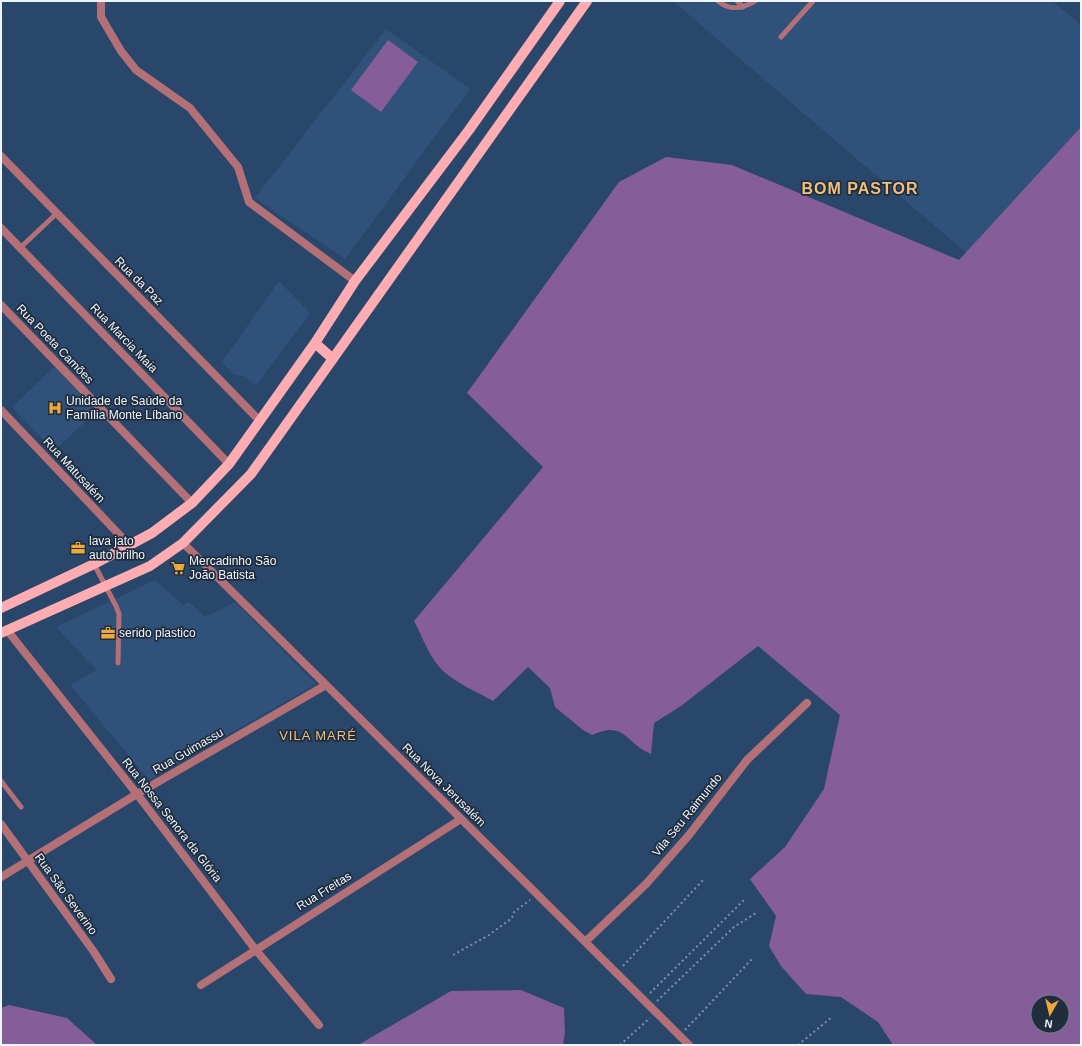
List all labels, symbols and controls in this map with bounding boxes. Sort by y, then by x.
district label: BOM PASTOR [802,180,918,197]
street label: Rua da Paz [112,254,166,308]
street label: Rua Poeta Camões [14,301,96,387]
street label: Rua Marcia Maia [87,301,161,376]
place label: Unidade de Saúde da Família Monte Líbano [66,394,182,422]
hospital icon: Unidade de Saúde da Família Monte Líbano [47,400,63,416]
street label: Rua Matusalém [40,434,108,506]
place label: lava jato auto brilho [89,534,145,562]
office icon: lava jato auto brilho [70,540,86,556]
place label: Mercadinho São João Batista [189,554,277,582]
supermarket icon: Mercadinho São João Batista [170,560,186,576]
office icon: serido plastico [100,625,116,641]
place label: serido plastico [119,626,196,640]
street label: Rua Guimassu [150,725,226,777]
district label: VILA MARÉ [279,728,357,743]
street label: Rua Nova Jerusalém [399,740,489,830]
street label: Rua Nossa Senora da Glória [119,755,225,885]
street label: Vila Seu Raimundo [649,771,725,859]
street label: Rua São Severino [32,850,100,938]
street label: Rua Freitas [294,869,354,913]
north arrow [1030,994,1070,1034]
text: N [1044,1017,1053,1030]

